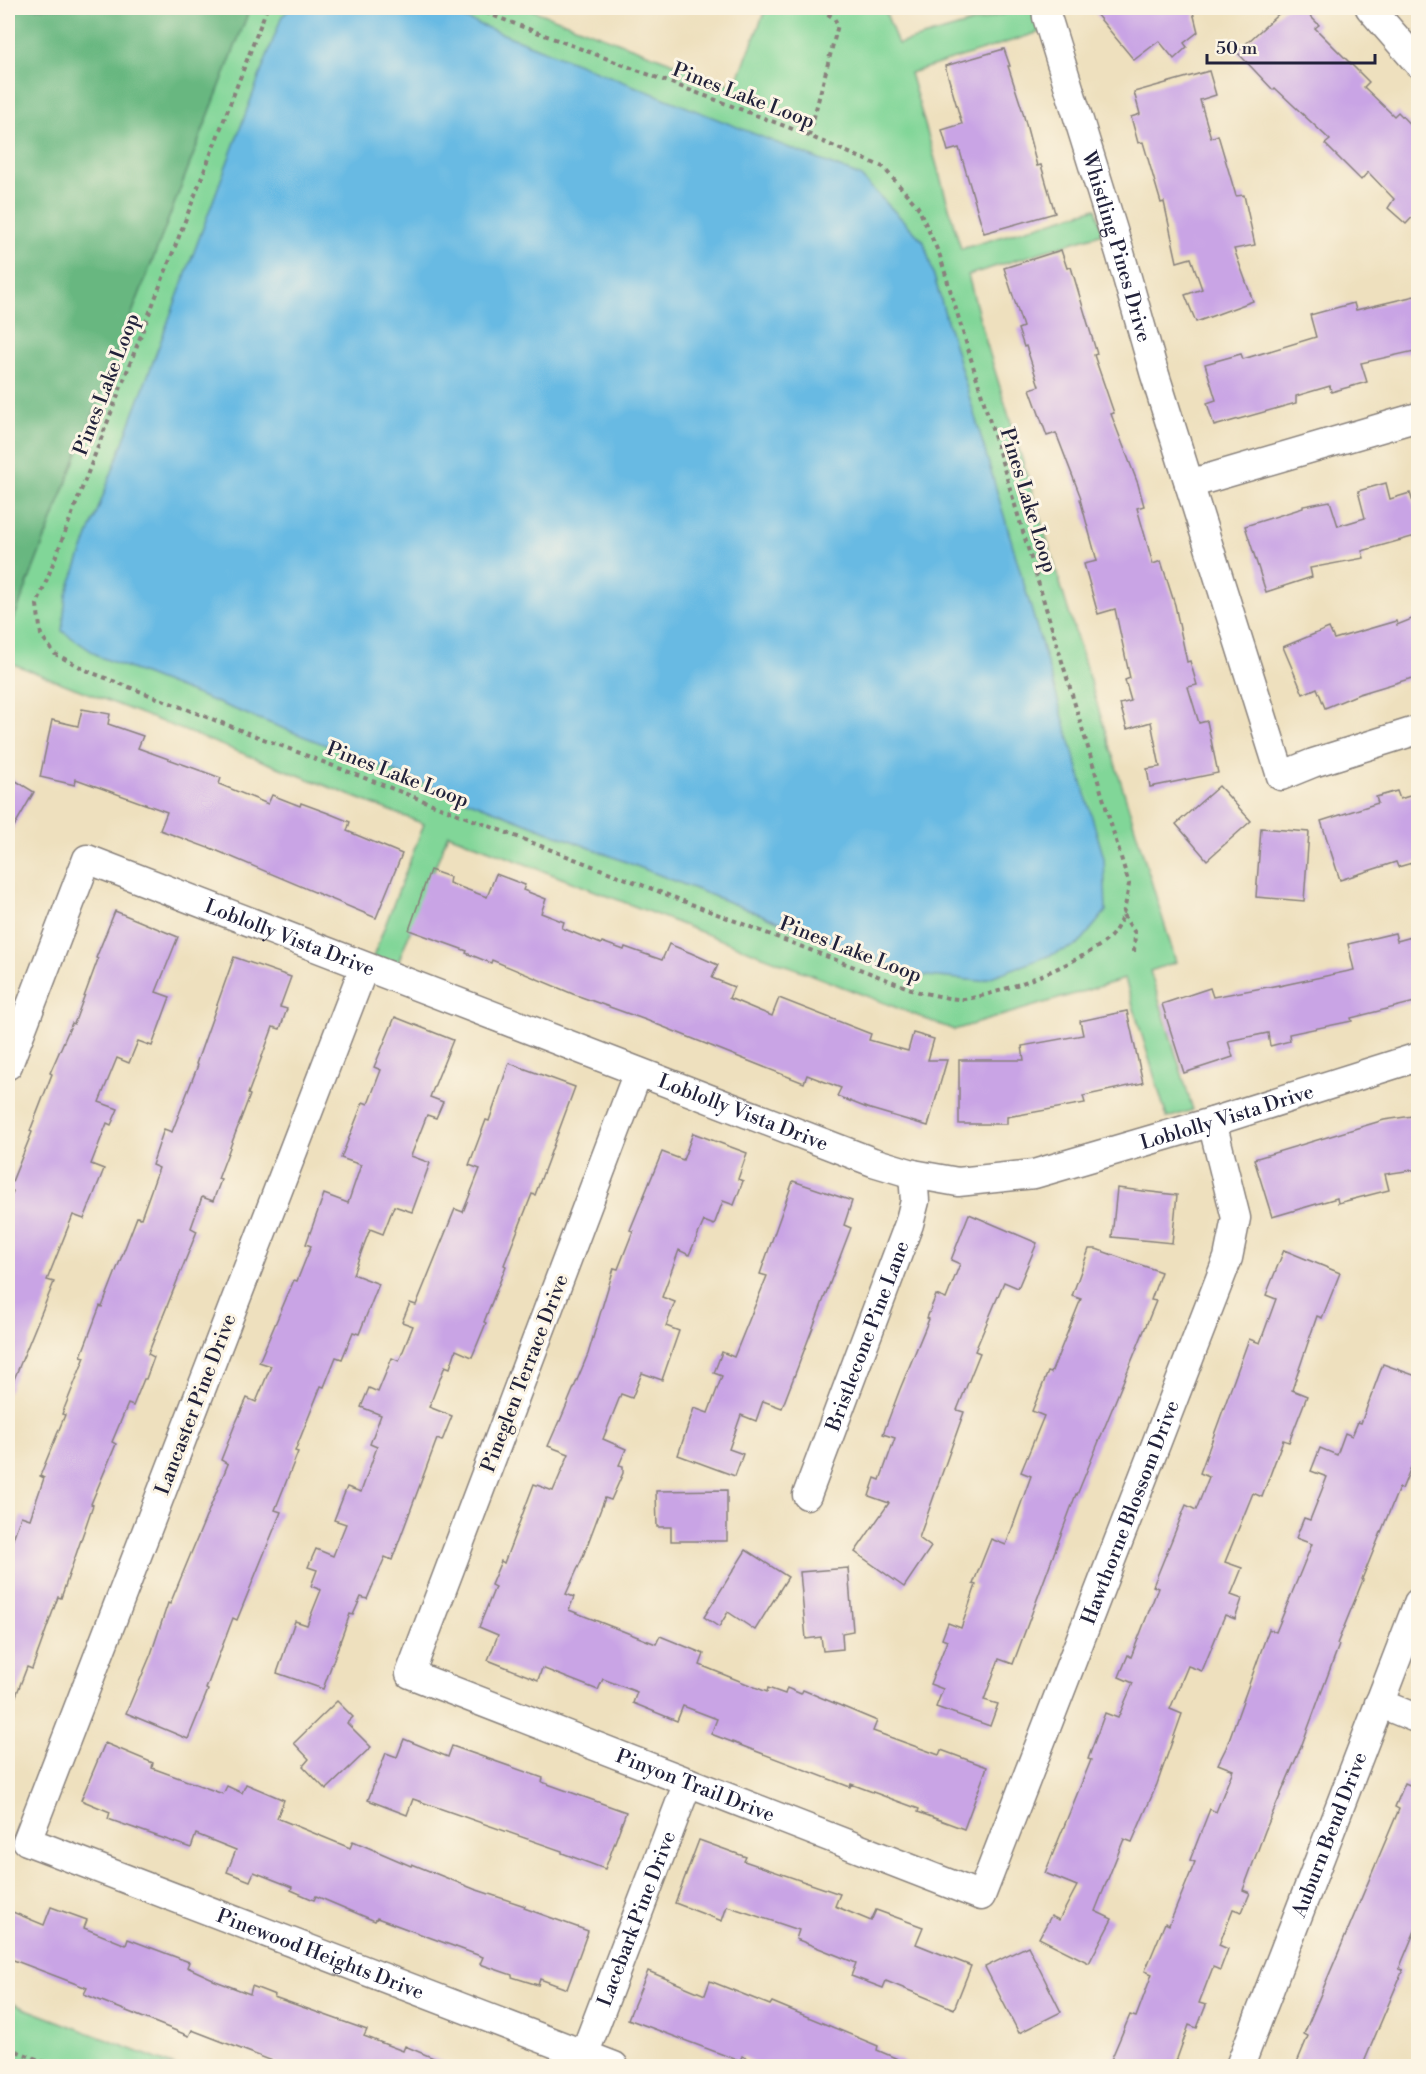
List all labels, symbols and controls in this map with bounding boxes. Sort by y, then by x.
scale bar [1207,27,1375,65]
text: 50 m [1216,37,1258,60]
street label: Pines Lake Loop [669,58,818,135]
street label: Whistling Pines Drive [1075,147,1156,345]
street label: Pines Lake Loop [69,310,146,459]
street label: Pines Lake Loop [994,425,1061,576]
street label: Pines Lake Loop [323,737,472,814]
street label: Loblolly Vista Drive [201,895,378,983]
street label: Pines Lake Loop [776,912,925,989]
street label: Loblolly Vista Drive [654,1069,831,1157]
street label: Loblolly Vista Drive [1137,1080,1317,1156]
street label: Bristlecone Pine Lane [821,1238,915,1436]
street label: Pineglen Terrace Drive [476,1271,575,1476]
street label: Lancaster Pine Drive [150,1311,242,1498]
street label: Hawthorne Blossom Drive [1076,1397,1186,1628]
street label: Pinyon Trail Drive [612,1744,778,1829]
street label: Auburn Bend Drive [1287,1749,1374,1922]
street label: Lacebark Pine Drive [593,1828,682,2010]
street label: Pinewood Heights Drive [213,1904,427,2006]

